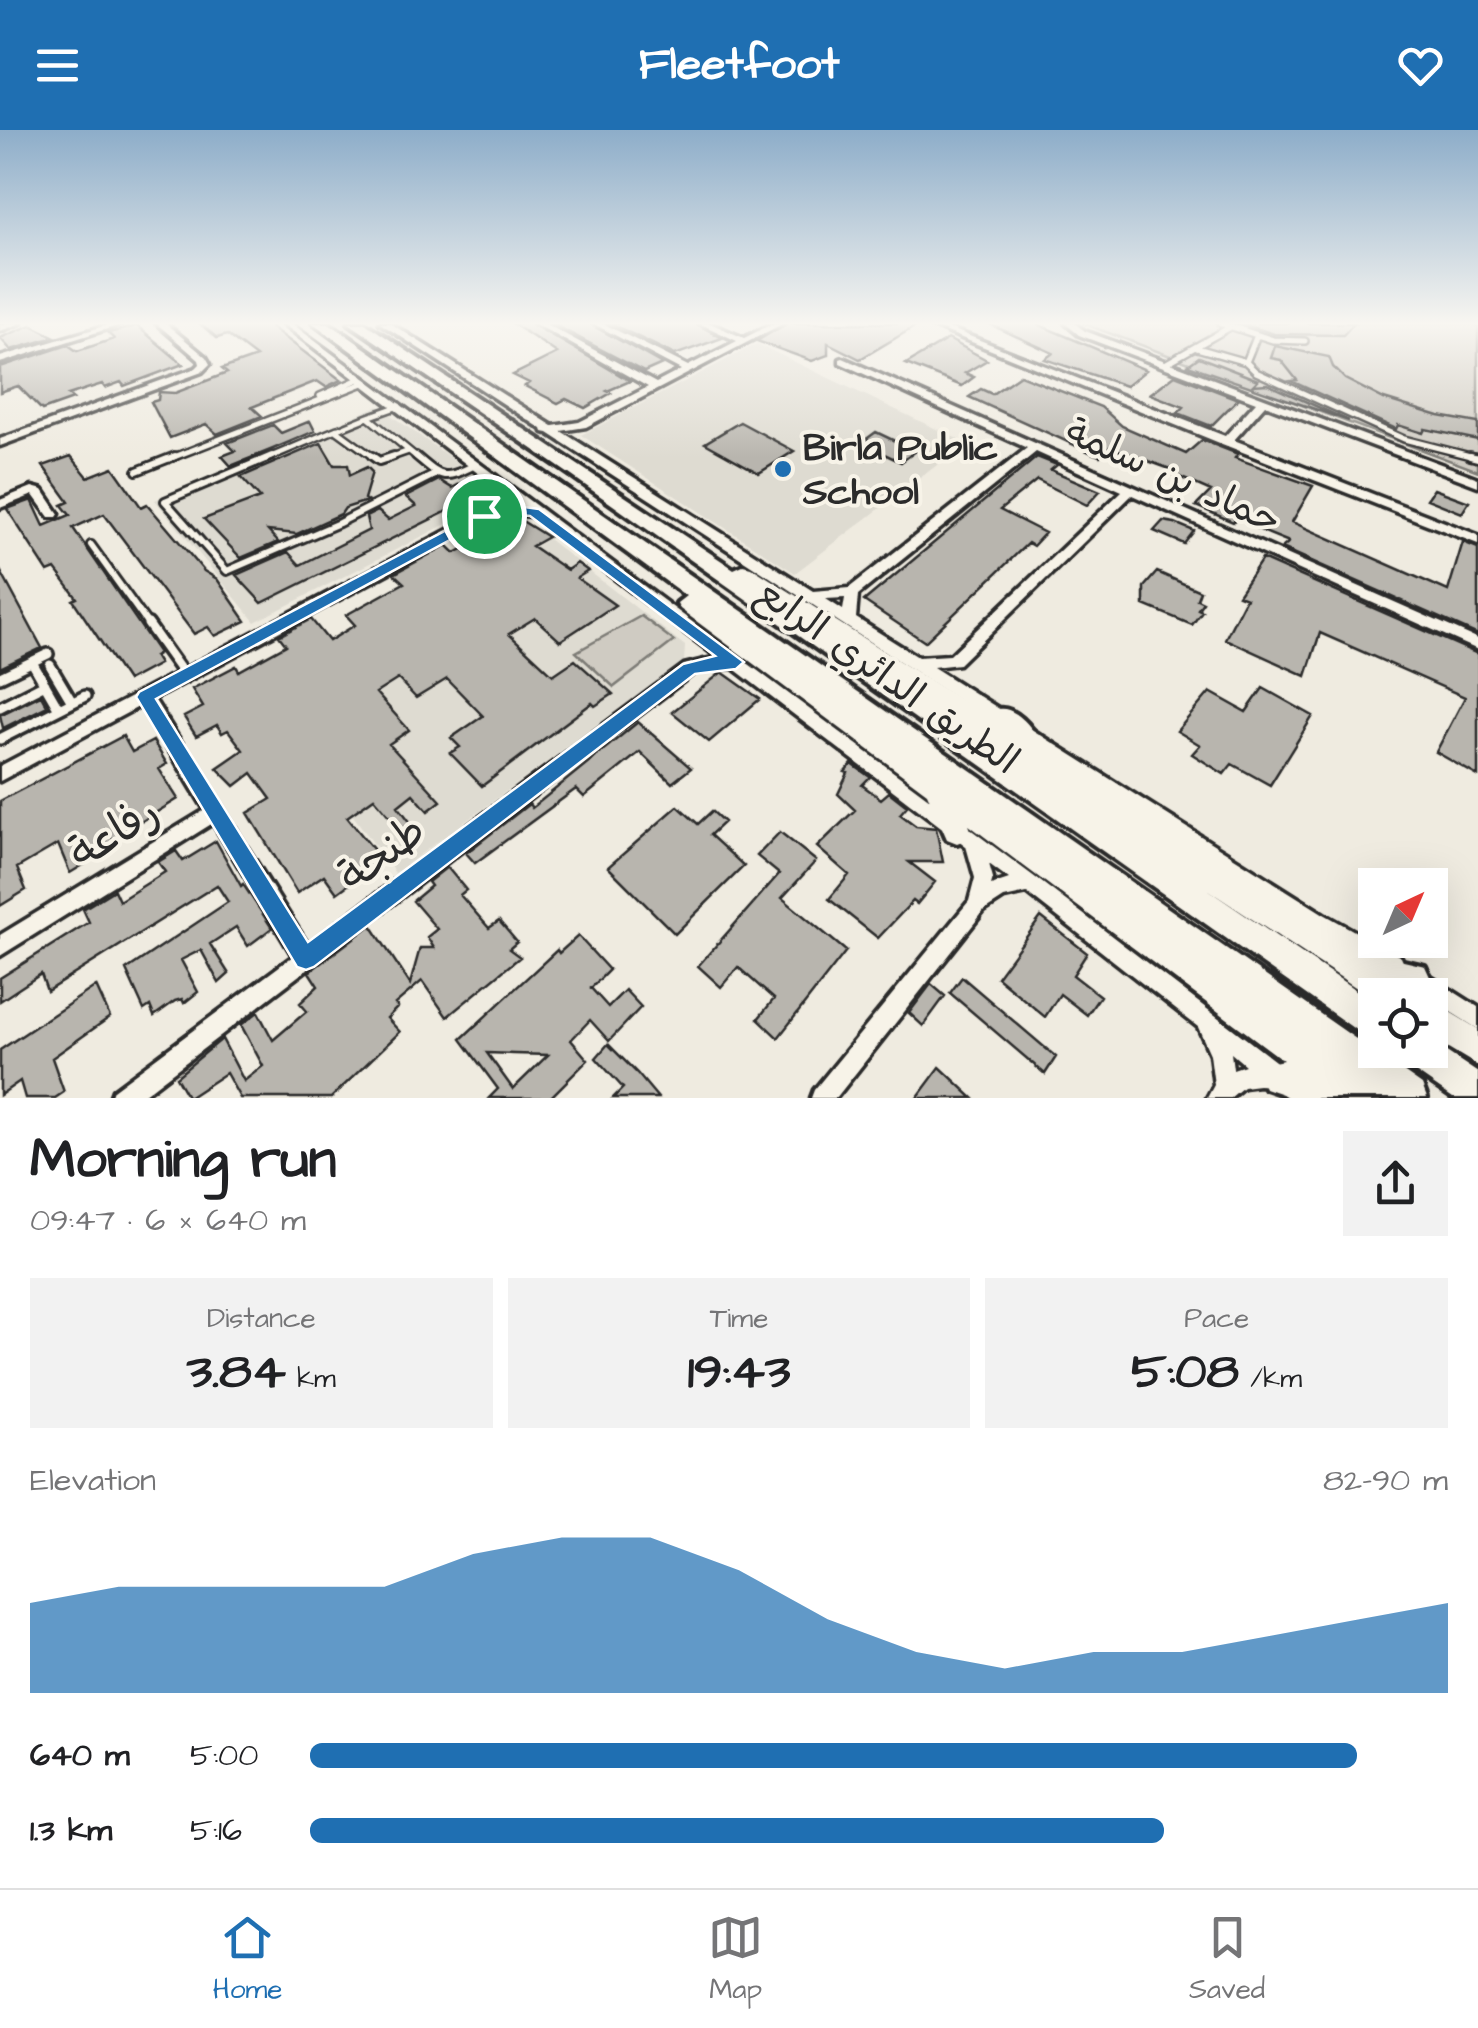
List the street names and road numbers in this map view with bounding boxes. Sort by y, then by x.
street label: حماد بن سلمة [1057,406,1287,547]
street label: الطريق الدائري الرابع [745,568,1029,788]
street label: رفاعة [57,782,172,885]
street label: طنجة [326,801,440,908]

